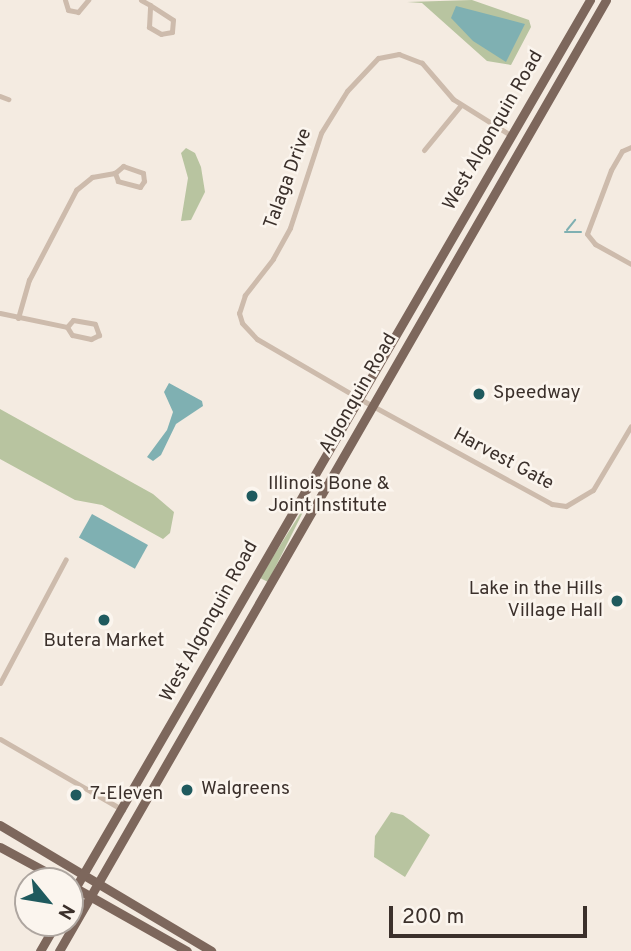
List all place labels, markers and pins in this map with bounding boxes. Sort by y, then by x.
place label: Speedway [493,383,581,405]
marker: Speedway [471,386,487,402]
place label: Illinois Bone & Joint Institute [268,474,390,518]
marker: Illinois Bone & Joint Institute [242,486,262,506]
place label: Lake in the Hills Village Hall [469,579,603,623]
marker: Lake in the Hills Village Hall [609,593,625,609]
marker: Butera Market [96,612,112,628]
place label: Butera Market [43,631,165,653]
place label: Walgreens [201,779,290,801]
marker: Walgreens [179,782,195,798]
place label: 7-Eleven [90,784,163,806]
marker: 7-Eleven [68,787,84,803]

